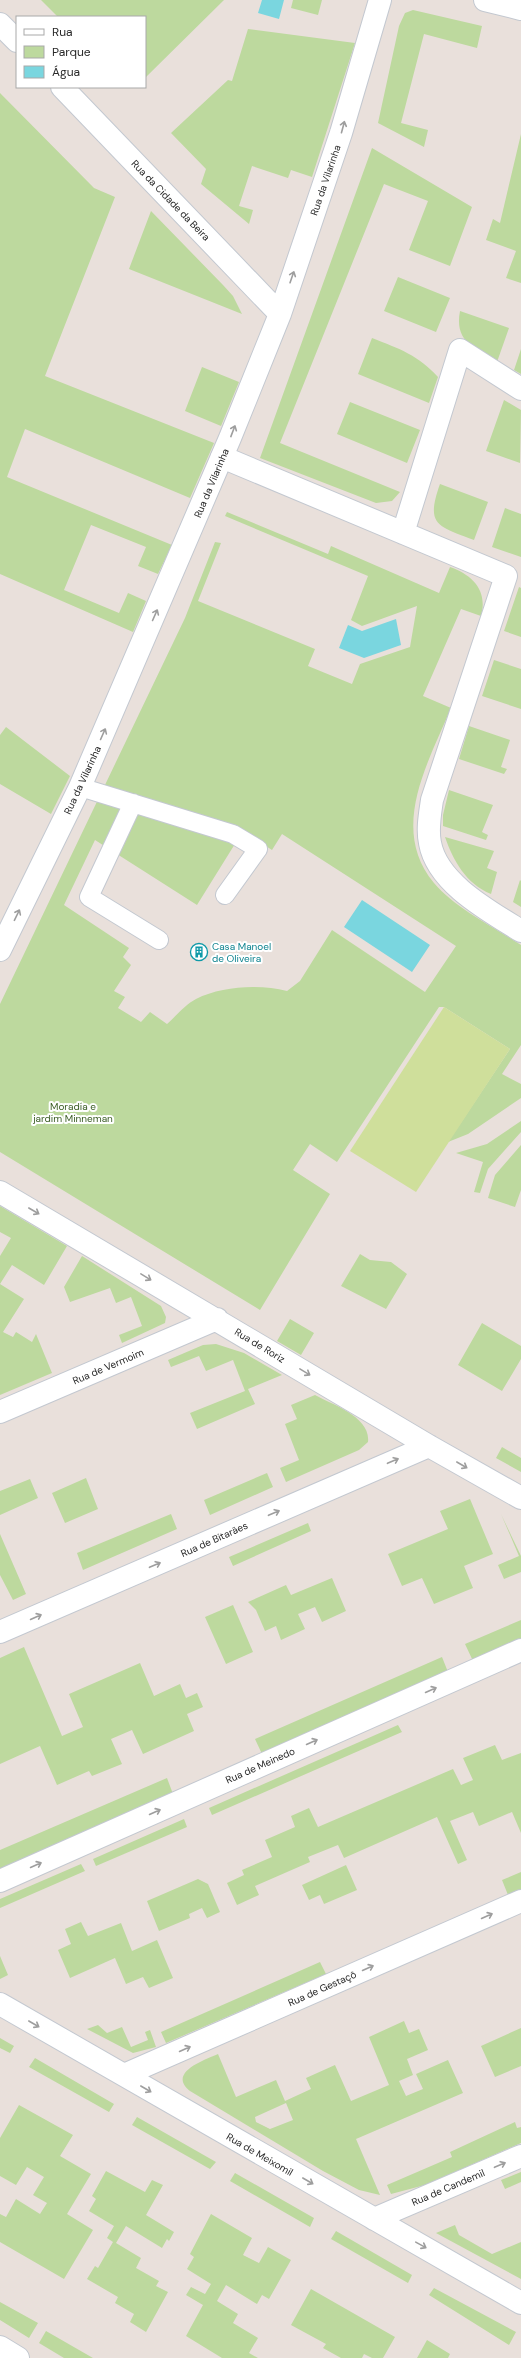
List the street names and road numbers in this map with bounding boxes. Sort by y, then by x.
street label: Rua da Vilarinha [307,143,344,217]
street label: Rua da Cidade da Beira [129,157,213,244]
street label: Rua da Vilarinha [191,447,232,520]
street label: Rua da Vilarinha [61,744,104,816]
street label: Rua de Roriz [232,1325,288,1366]
street label: Rua de Vermoim [71,1346,146,1387]
street label: Rua de Bitarães [179,1519,250,1560]
street label: Rua de Meinedo [224,1744,297,1787]
street label: Rua de Gestaçô [286,1968,358,2009]
street label: Rua de Meixomil [224,2130,296,2179]
street label: Rua de Candemil [410,2166,487,2209]

